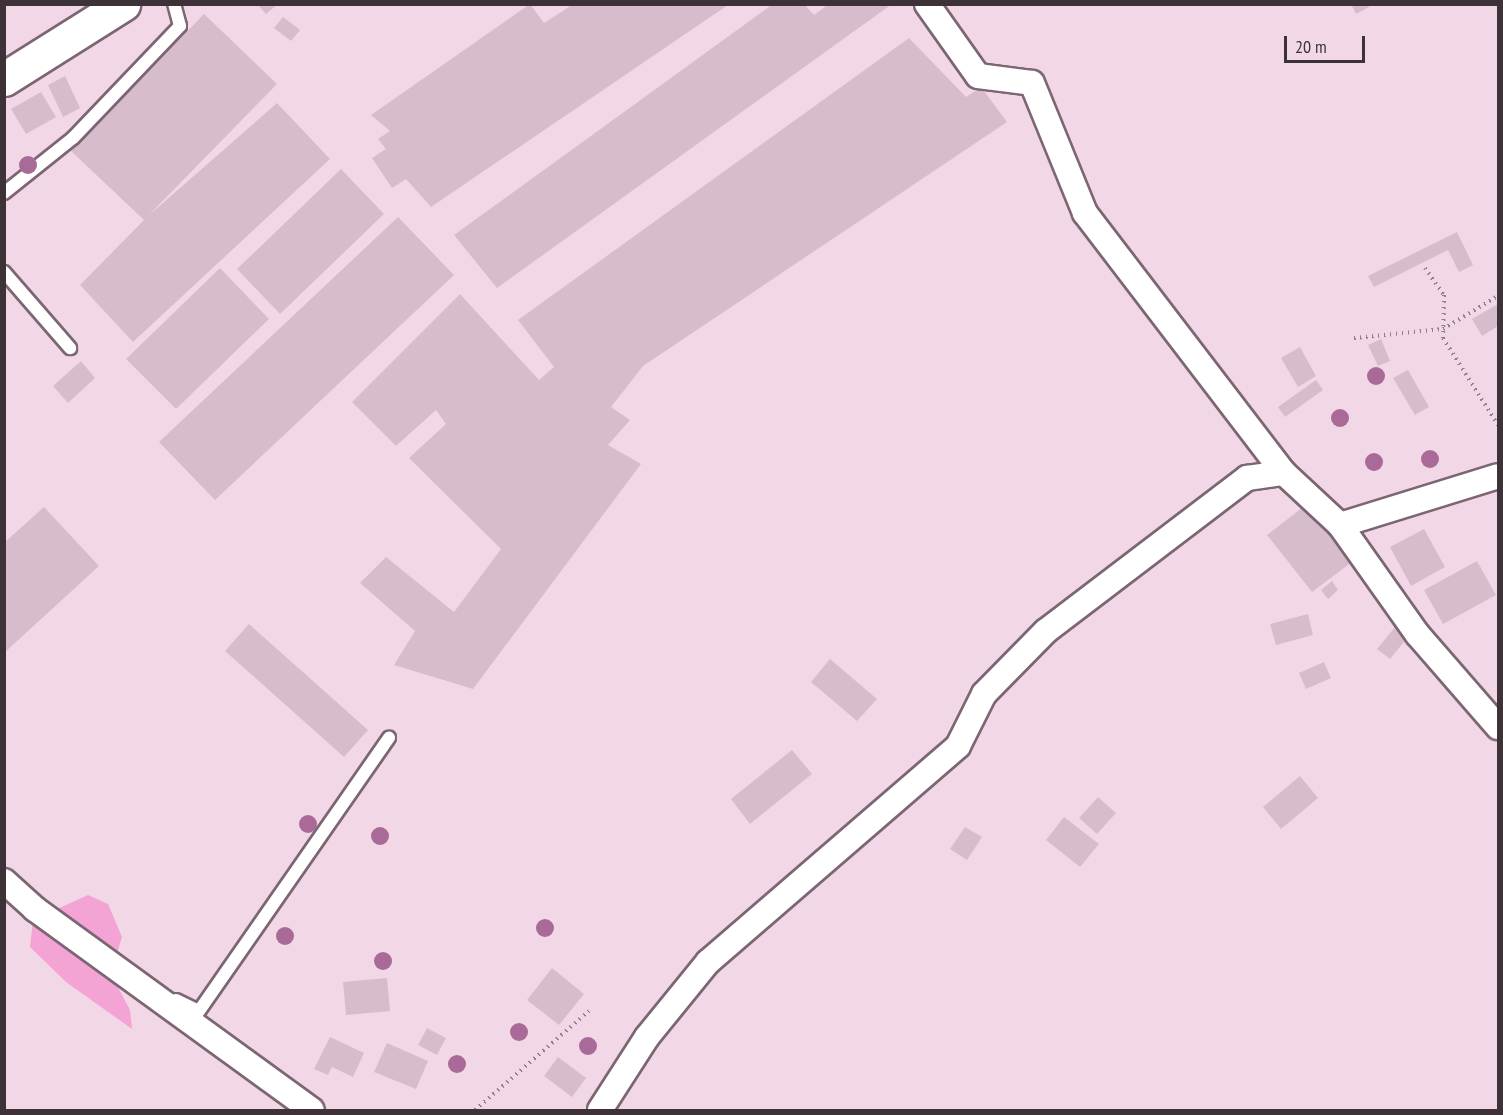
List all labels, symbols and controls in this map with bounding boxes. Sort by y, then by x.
scale bar [1287,24,1368,62]
text: 20 m [1295,35,1327,58]

